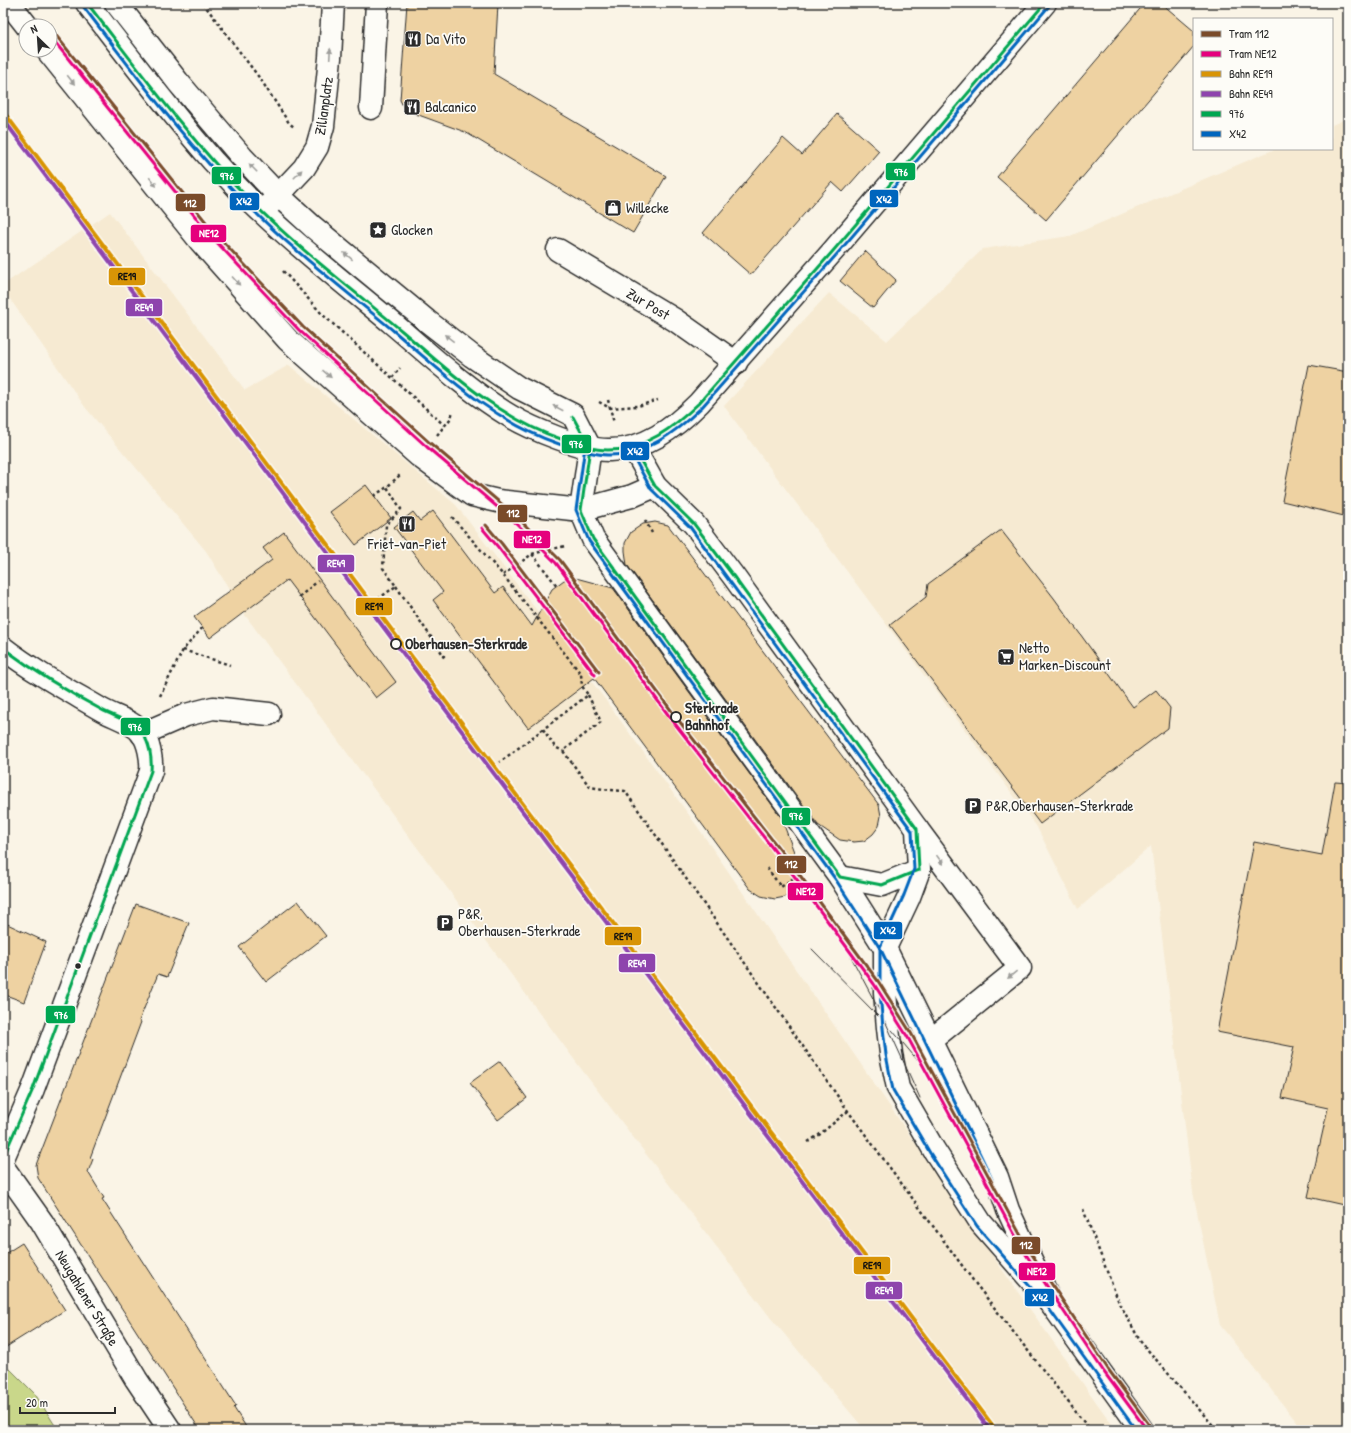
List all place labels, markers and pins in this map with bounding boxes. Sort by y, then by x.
place label: Da Vito [426,28,465,49]
restaurant icon: Da Vito [403,29,423,49]
place label: Balcanico [425,96,476,117]
restaurant icon: Balcanico [402,97,422,117]
place label: Willecke [626,197,669,218]
shop icon: Willecke [603,198,623,218]
place label: Glocken [391,219,433,240]
place icon: Glocken [368,220,388,240]
restaurant icon: Friet-van-Piet [397,514,417,534]
place label: Friet-van-Piet [367,533,447,554]
place label: Oberhausen-Sterkrade [405,633,528,654]
place label: Netto Marken-Discount [1019,637,1112,675]
marker: Oberhausen-Sterkrade [390,638,402,650]
supermarket icon: Netto Marken-Discount [996,647,1016,667]
place label: Sterkrade Bahnhof [685,697,739,735]
marker: Sterkrade Bahnhof [670,711,682,723]
place label: P&R,Oberhausen-Sterkrade [986,795,1134,816]
parking icon: P&R,Oberhausen-Sterkrade [963,796,983,816]
place label: P&R, Oberhausen-Sterkrade [458,903,581,941]
parking icon: P&R, Oberhausen-Sterkrade [435,913,455,933]
unlabelled marker [73,961,83,971]

